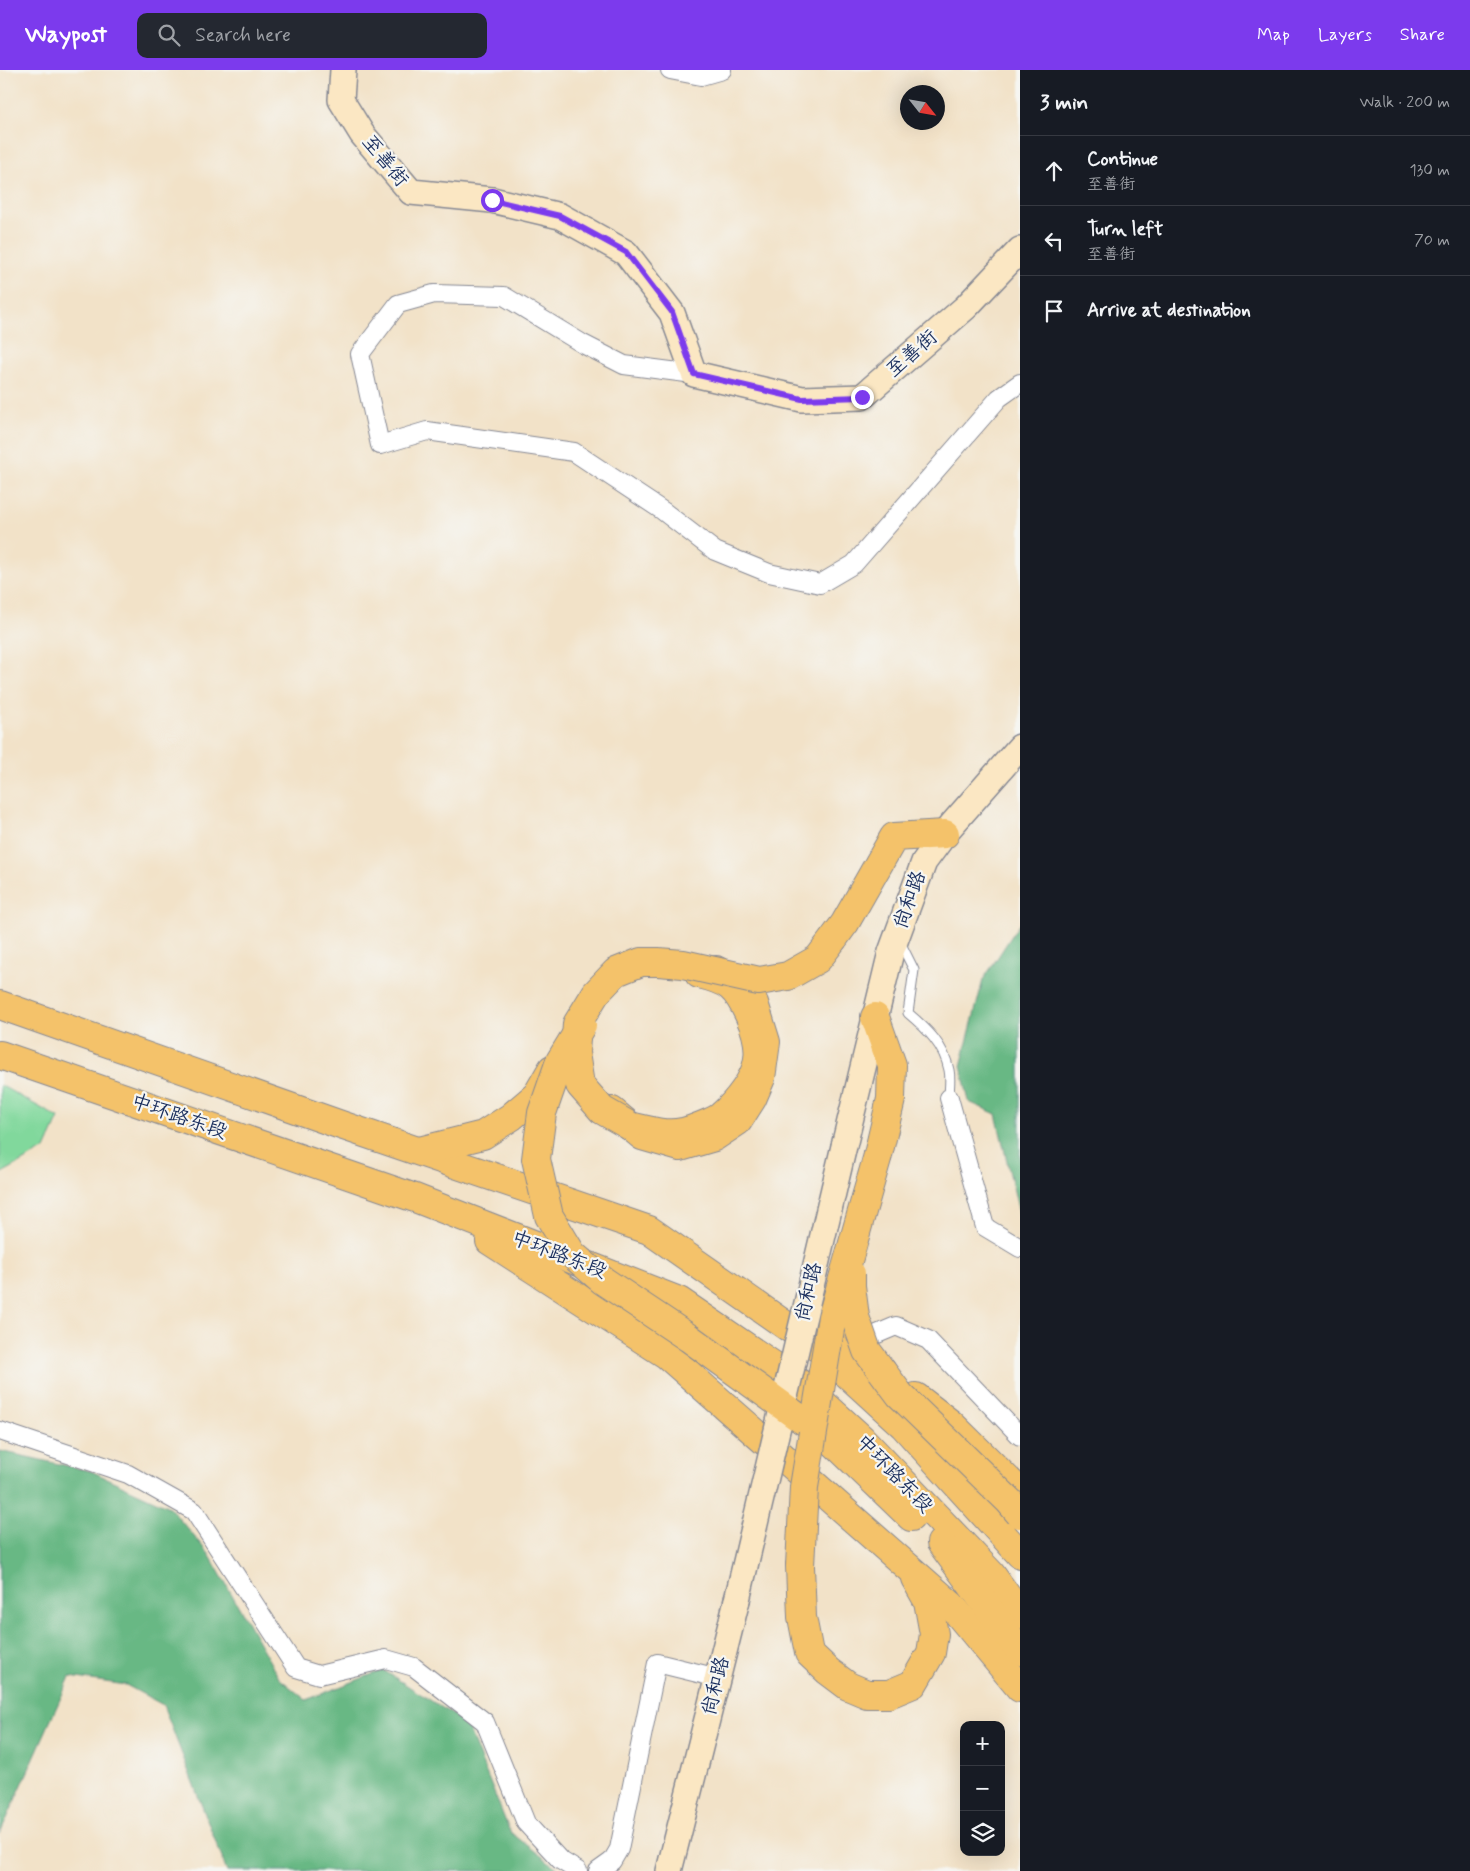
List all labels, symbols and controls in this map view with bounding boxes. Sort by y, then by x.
search box [137,13,487,58]
text: Waypost [25,20,107,51]
icon: search [155,21,183,49]
text: Search here [195,23,291,48]
text: Map [1257,23,1290,47]
text: Layers [1318,23,1372,47]
text: Share [1400,23,1445,47]
north arrow [900,85,945,130]
text: 3 min [1040,89,1088,117]
text: Walk · 200 m [1359,92,1450,113]
street label: 至善街 [356,129,414,193]
text: Continue [1087,147,1158,172]
icon: ahead [1040,157,1068,185]
text: 130 m [1409,160,1450,181]
text: 至善街 [1087,174,1135,195]
route start [481,189,504,212]
text: Turn left [1087,217,1163,242]
icon: left [1040,227,1068,255]
text: 70 m [1414,230,1450,251]
text: 至善街 [1087,244,1135,265]
icon: arrive [1040,297,1068,325]
text: Arrive at destination [1087,298,1251,323]
street label: 至善街 [881,324,943,384]
route end [851,386,874,409]
street label: 尚和路 [887,866,933,933]
street label: 中环路东段 [127,1088,231,1146]
street label: 中环路东段 [507,1224,611,1286]
street label: 尚和路 [789,1259,829,1324]
street label: 中环路东段 [850,1429,938,1519]
street label: 尚和路 [696,1653,737,1718]
map controls [960,1721,1005,1856]
button: + [960,1721,1005,1766]
button: − [960,1766,1005,1811]
button: layers [960,1811,1005,1856]

